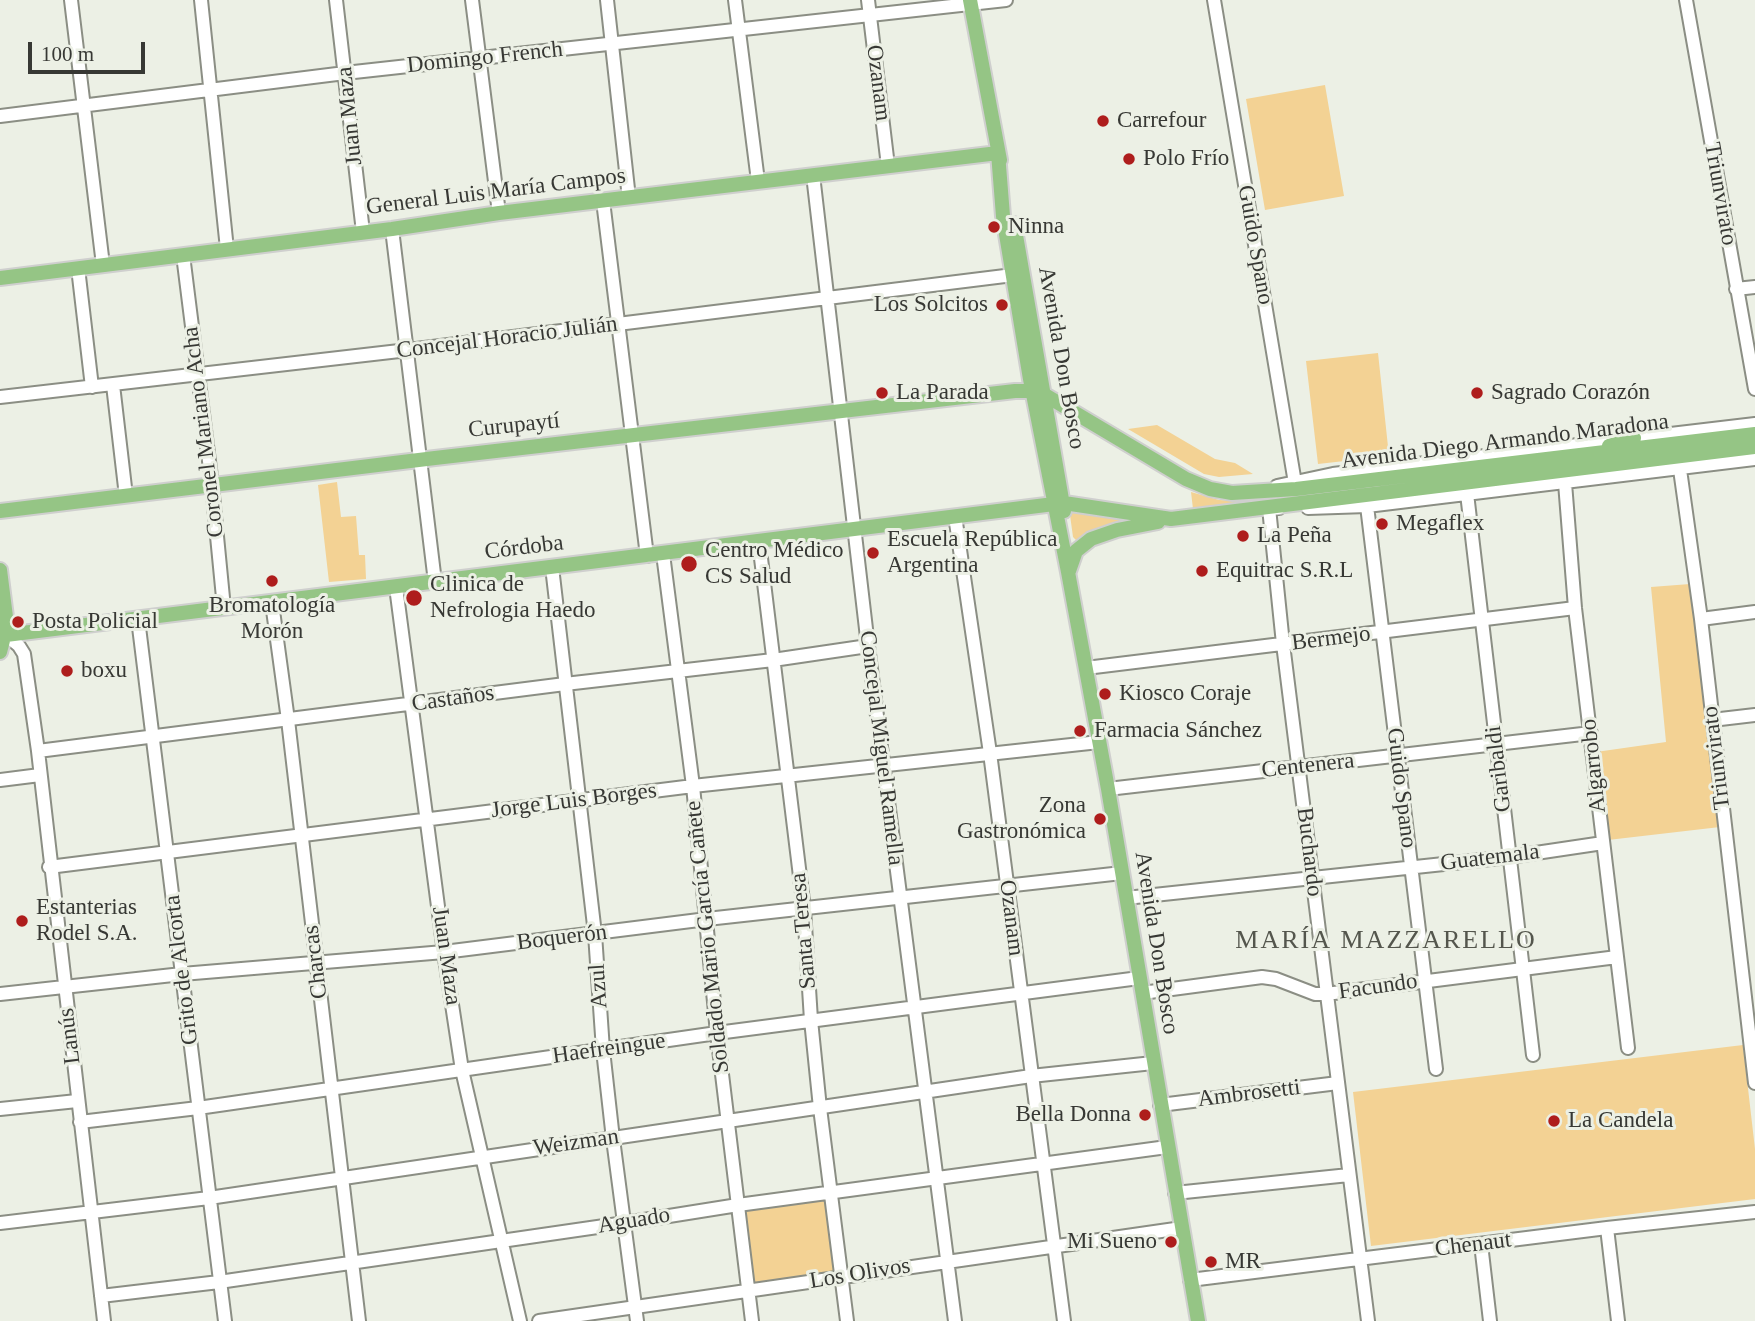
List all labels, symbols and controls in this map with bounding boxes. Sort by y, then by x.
scale bar [32,28,149,72]
street label: Domingo French [406,36,564,80]
text: 100 m [41,42,94,66]
street label: Ozanam [860,43,896,123]
street label: Juan Maza [331,65,369,167]
place label: Carrefour [1117,107,1206,135]
marker: Carrefour [1095,113,1111,129]
street label: Triunvirato [1697,140,1743,248]
place label: Polo Frío [1143,145,1229,173]
marker: Polo Frío [1121,151,1137,167]
street label: General Luis María Campos [365,162,627,222]
street label: Guido Spano [1231,183,1279,307]
place label: Ninna [1008,213,1064,241]
marker: Ninna [986,219,1002,235]
street label: Avenida Don Bosco [1031,265,1091,451]
place label: Los Solcitos [874,291,988,319]
marker: Los Solcitos [994,297,1010,313]
street label: Concejal Horacio Julián [395,311,619,365]
street label: Coronel Mariano Acha [177,325,231,539]
place label: La Parada [896,379,989,407]
place label: Sagrado Corazón [1491,379,1650,407]
marker: La Parada [874,385,890,401]
marker: Sagrado Corazón [1469,385,1485,401]
street label: Curupaytí [467,407,561,445]
street label: Avenida Diego Armando Maradona [1340,408,1670,476]
place label: Megaflex [1396,510,1484,538]
marker: Megaflex [1374,516,1390,532]
place label: La Peña [1257,522,1332,550]
place label: Escuela República Argentina [887,526,1058,580]
marker: La Peña [1235,528,1251,544]
street label: Córdoba [483,529,565,567]
place label: Centro Médico CS Salud [705,537,844,591]
marker: Escuela República Argentina [865,545,881,561]
marker: Centro Médico CS Salud [679,554,699,574]
place label: Equitrac S.R.L [1216,557,1353,585]
marker: Equitrac S.R.L [1194,563,1210,579]
place label: Clinica de Nefrologia Haedo [430,571,595,625]
marker: Bromatología Morón [264,573,280,589]
marker: Clinica de Nefrologia Haedo [404,588,424,608]
place label: Bromatología Morón [209,592,335,646]
place label: Posta Policial [32,608,158,636]
marker: Posta Policial [10,614,26,630]
street label: Bermejo [1290,620,1372,658]
street label: Concejal Miguel Ramella [853,629,909,867]
place label: boxu [81,657,127,685]
marker: boxu [59,663,75,679]
street label: Castaños [410,680,496,718]
place label: Kiosco Coraje [1119,680,1251,708]
marker: Kiosco Coraje [1097,686,1113,702]
street label: Triunvirato [1697,705,1737,811]
place label: Farmacia Sánchez [1094,717,1262,745]
street label: Algarrobo [1575,718,1613,814]
marker: Farmacia Sánchez [1072,723,1088,739]
street label: Garibaldi [1480,724,1518,814]
street label: Guido Spano [1380,726,1422,850]
street label: Centenera [1260,747,1356,785]
street label: Jorge Luis Borges [490,777,658,825]
place label: Zona Gastronómica [957,792,1086,846]
street label: Soldado Mario García Cañete [680,799,736,1075]
street label: Buchardo [1290,806,1328,898]
marker: Zona Gastronómica [1092,811,1108,827]
street label: Guatemala [1439,838,1541,878]
street label: Avenida Don Bosco [1128,850,1184,1036]
street label: Santa Teresa [785,872,823,990]
street label: Ozanam [993,878,1029,958]
place label: Estanterias Rodel S.A. [36,894,138,948]
street label: Grito de Alcorta [159,894,205,1046]
street label: Juan Maza [425,905,467,1007]
marker: Estanterias Rodel S.A. [14,913,30,929]
street label: Boquerón [515,919,609,957]
street label: Charcas [298,924,334,1000]
district label: MARÍA MAZZARELLO [1237,925,1535,957]
street label: Azul [584,963,614,1009]
street label: Facundo [1337,968,1419,1006]
street label: Lanús [53,1006,87,1066]
street label: Haefreingue [551,1027,667,1071]
street label: Ambrosetti [1196,1074,1302,1114]
place label: Bella Donna [1015,1101,1131,1129]
marker: Bella Donna [1137,1107,1153,1123]
place label: La Candela [1568,1107,1673,1135]
marker: La Candela [1546,1113,1562,1129]
street label: Weizman [531,1123,621,1163]
street label: Aguado [596,1202,672,1240]
street label: Chenaut [1433,1227,1513,1263]
place label: Mi Sueno [1067,1228,1157,1256]
marker: Mi Sueno [1163,1234,1179,1250]
place label: MR [1225,1248,1261,1276]
street label: Los Olivos [808,1252,912,1296]
marker: MR [1203,1254,1219,1270]

